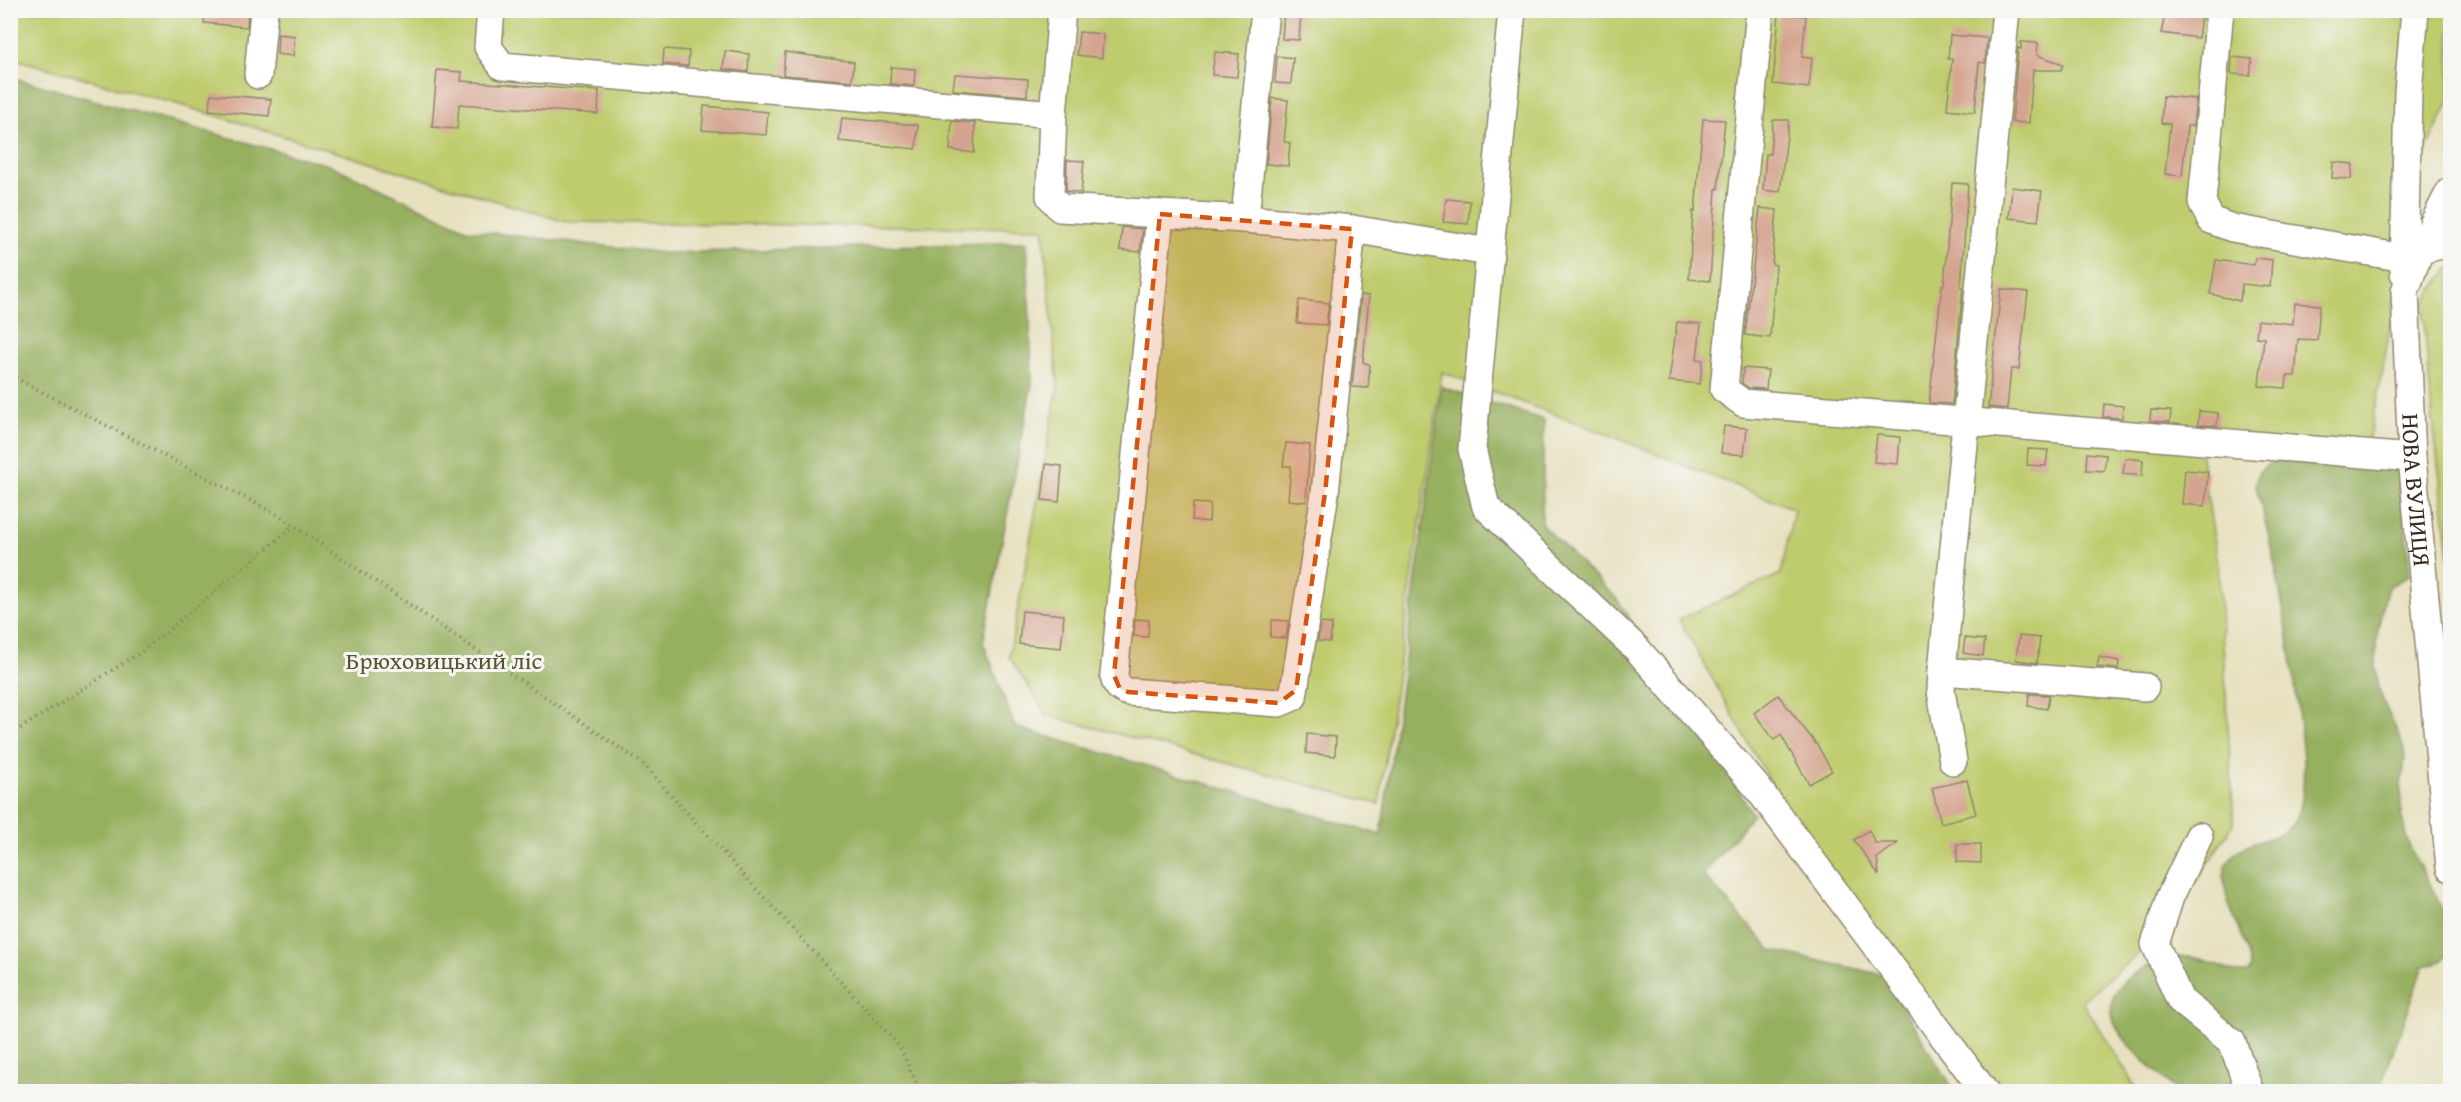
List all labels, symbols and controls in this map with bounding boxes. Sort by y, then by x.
street label: НОВА ВУЛИЦЯ [2393,413,2440,568]
park label: Брюховицький ліс [346,643,543,678]

